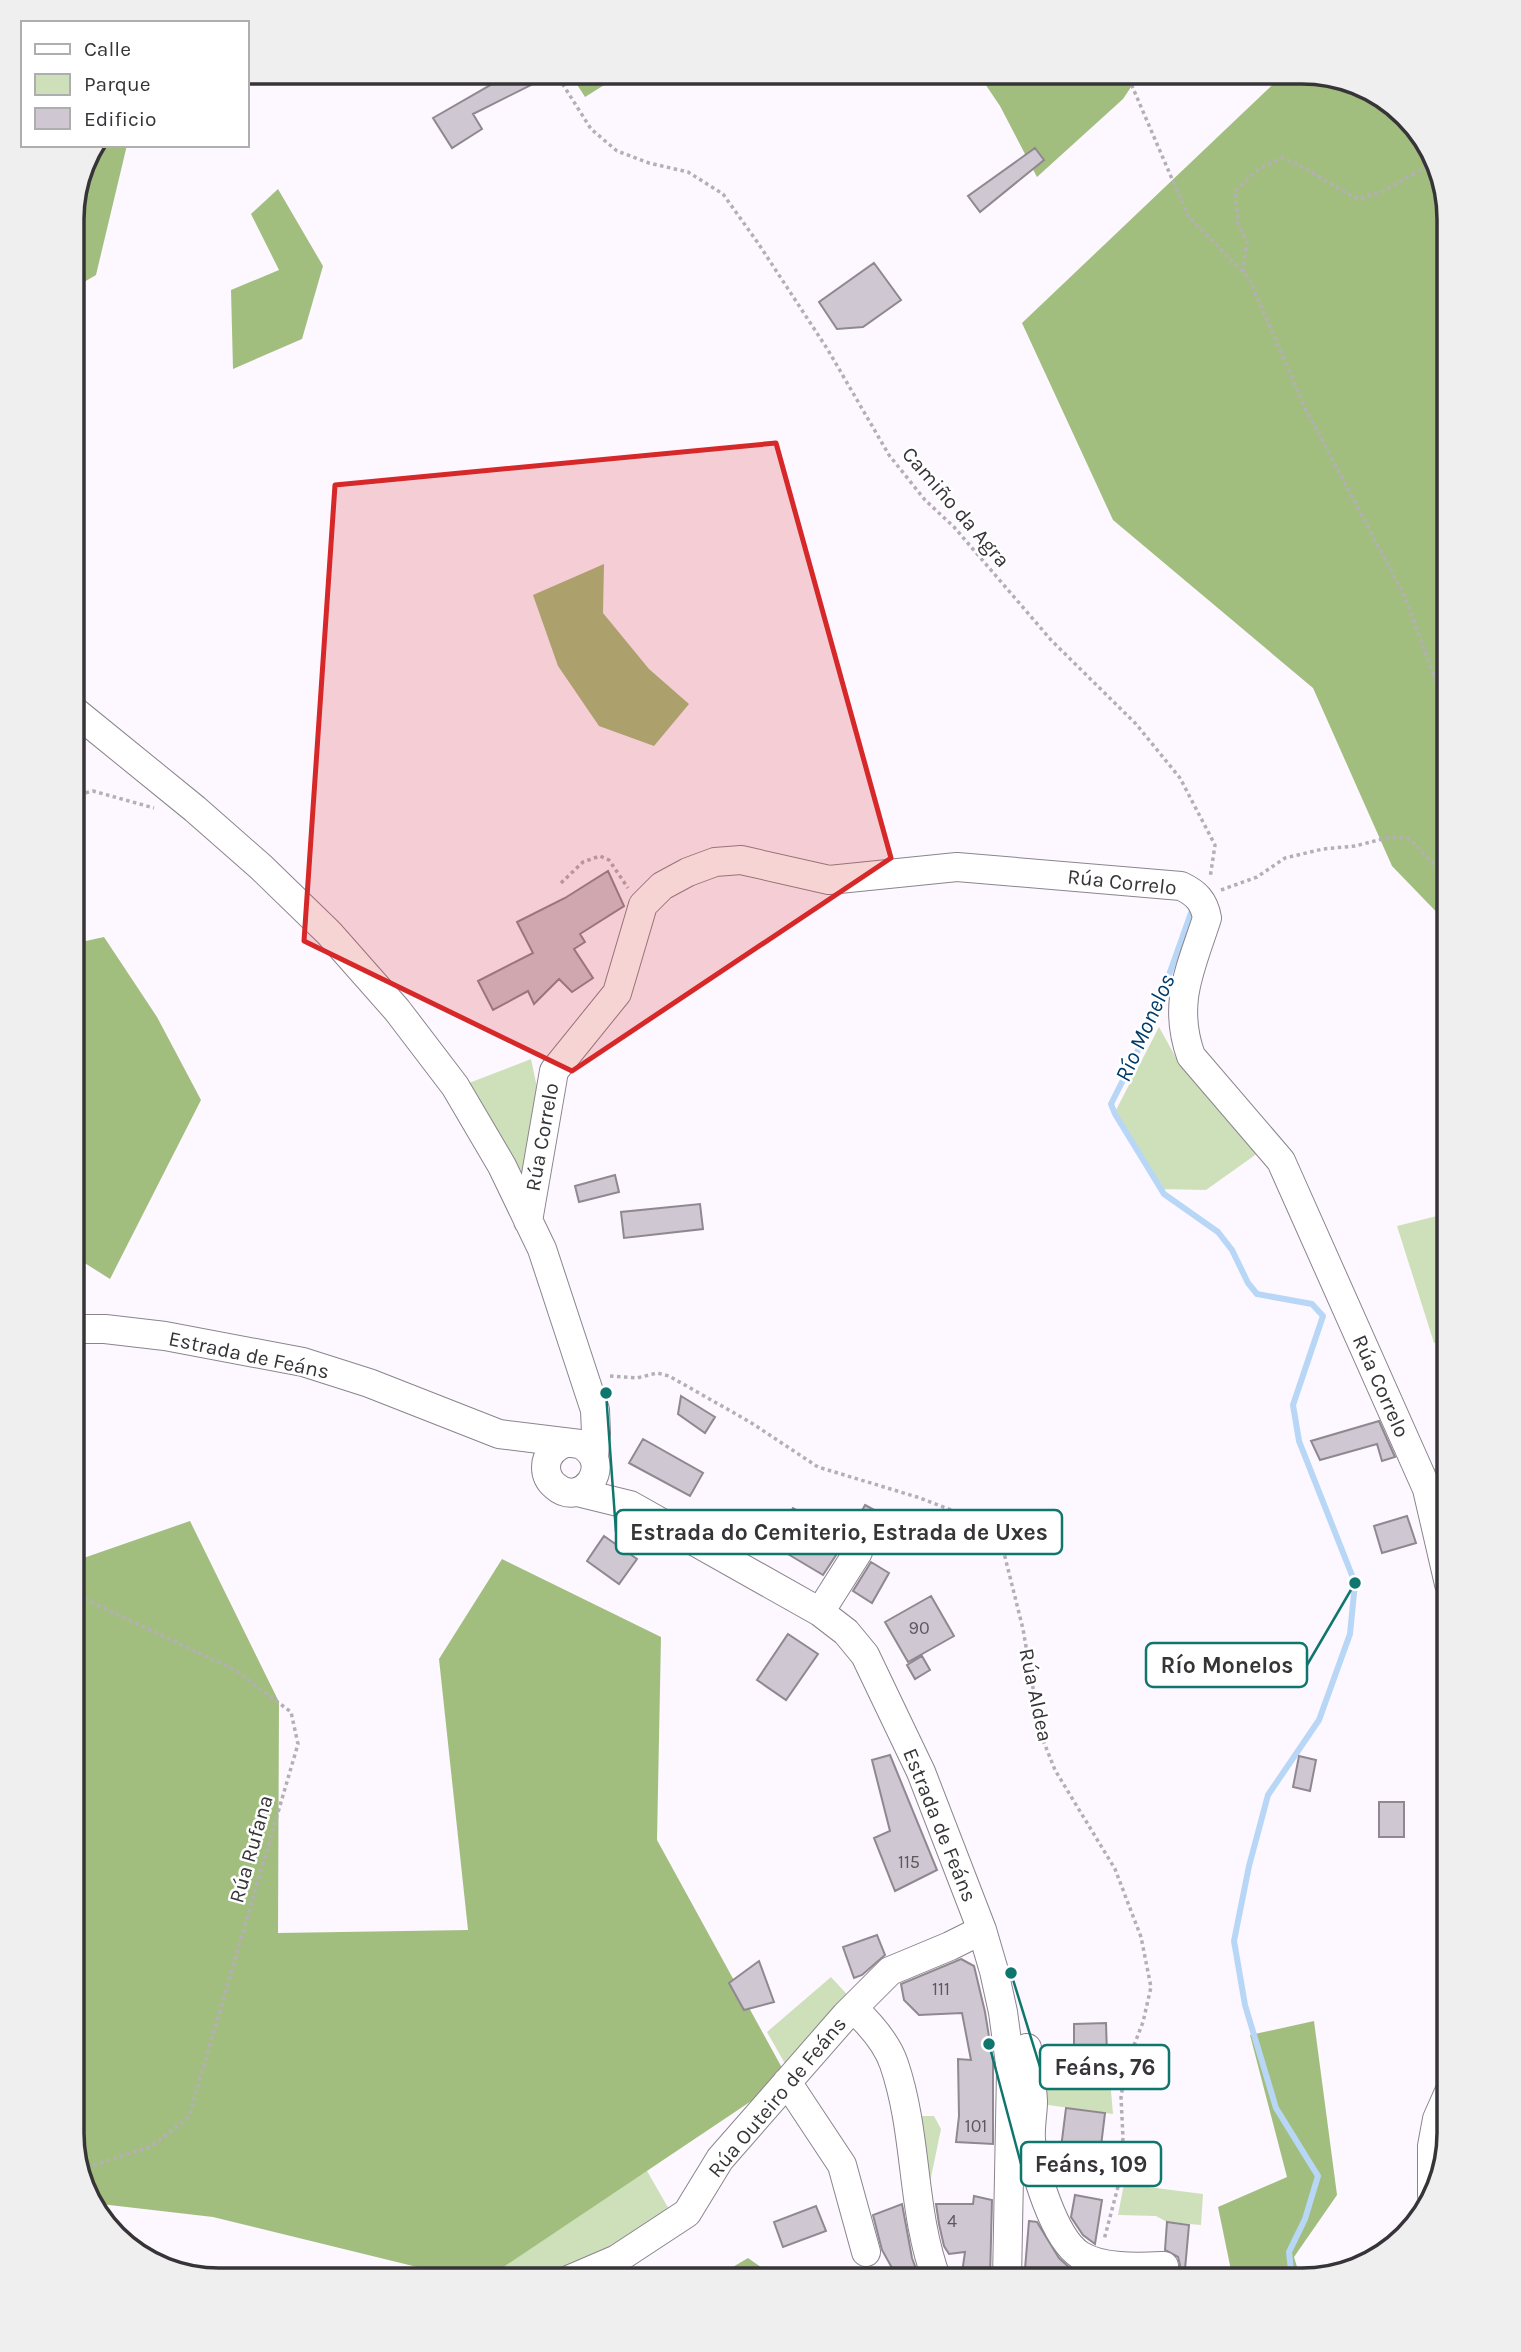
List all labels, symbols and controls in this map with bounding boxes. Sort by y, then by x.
legend [21,21,248,147]
text: Calle [84,37,131,61]
text: Parque [84,72,151,96]
text: Edificio [84,107,157,131]
street label: Camiño da Agra [897,442,1015,572]
street label: Rúa Correlo [1066,864,1178,900]
water label: Río Monelos [1109,970,1181,1086]
street label: Rúa Correlo [521,1081,563,1193]
street label: Estrada de Feáns [167,1326,331,1384]
street label: Rúa Correlo [1348,1331,1414,1441]
callout: Estrada do Cemiterio, Estrada de Uxes [616,1510,1062,1554]
text: Estrada do Cemiterio, Estrada de Uxes [630,1519,1048,1546]
house number: 90 [908,1617,930,1639]
callout: Río Monelos [1146,1643,1307,1687]
street label: Rúa Aldea [1014,1646,1058,1744]
text: Río Monelos [1161,1652,1294,1679]
street label: Estrada de Feáns [898,1745,982,1905]
street label: Rúa Rufana [224,1792,278,1906]
house number: 115 [898,1851,920,1873]
house number: 111 [932,1978,950,2000]
street label: Rúa Outeiro de Feáns [703,2012,851,2182]
callout: Feáns, 76 [1040,2045,1169,2089]
text: Feáns, 76 [1055,2054,1155,2081]
house number: 101 [965,2115,987,2137]
callout: Feáns, 109 [1021,2142,1161,2186]
text: Feáns, 109 [1035,2151,1147,2178]
house number: 4 [947,2210,957,2232]

